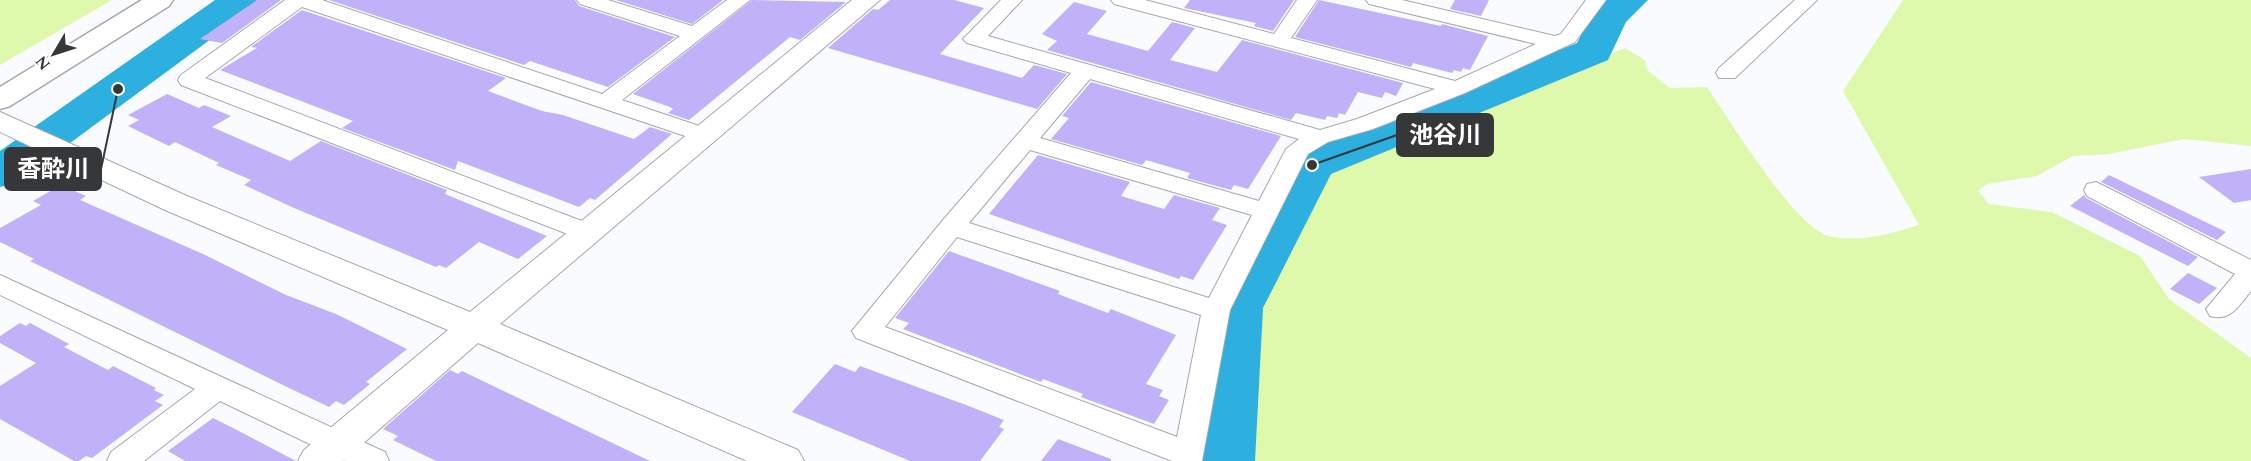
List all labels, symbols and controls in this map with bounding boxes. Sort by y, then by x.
north arrow [24,24,84,84]
text: N [30,50,57,75]
callout: 池谷川 [1397,114,1493,156]
text: 池谷川 [1409,118,1481,154]
callout: 香酔川 [5,148,101,190]
text: 香酔川 [17,152,89,188]

